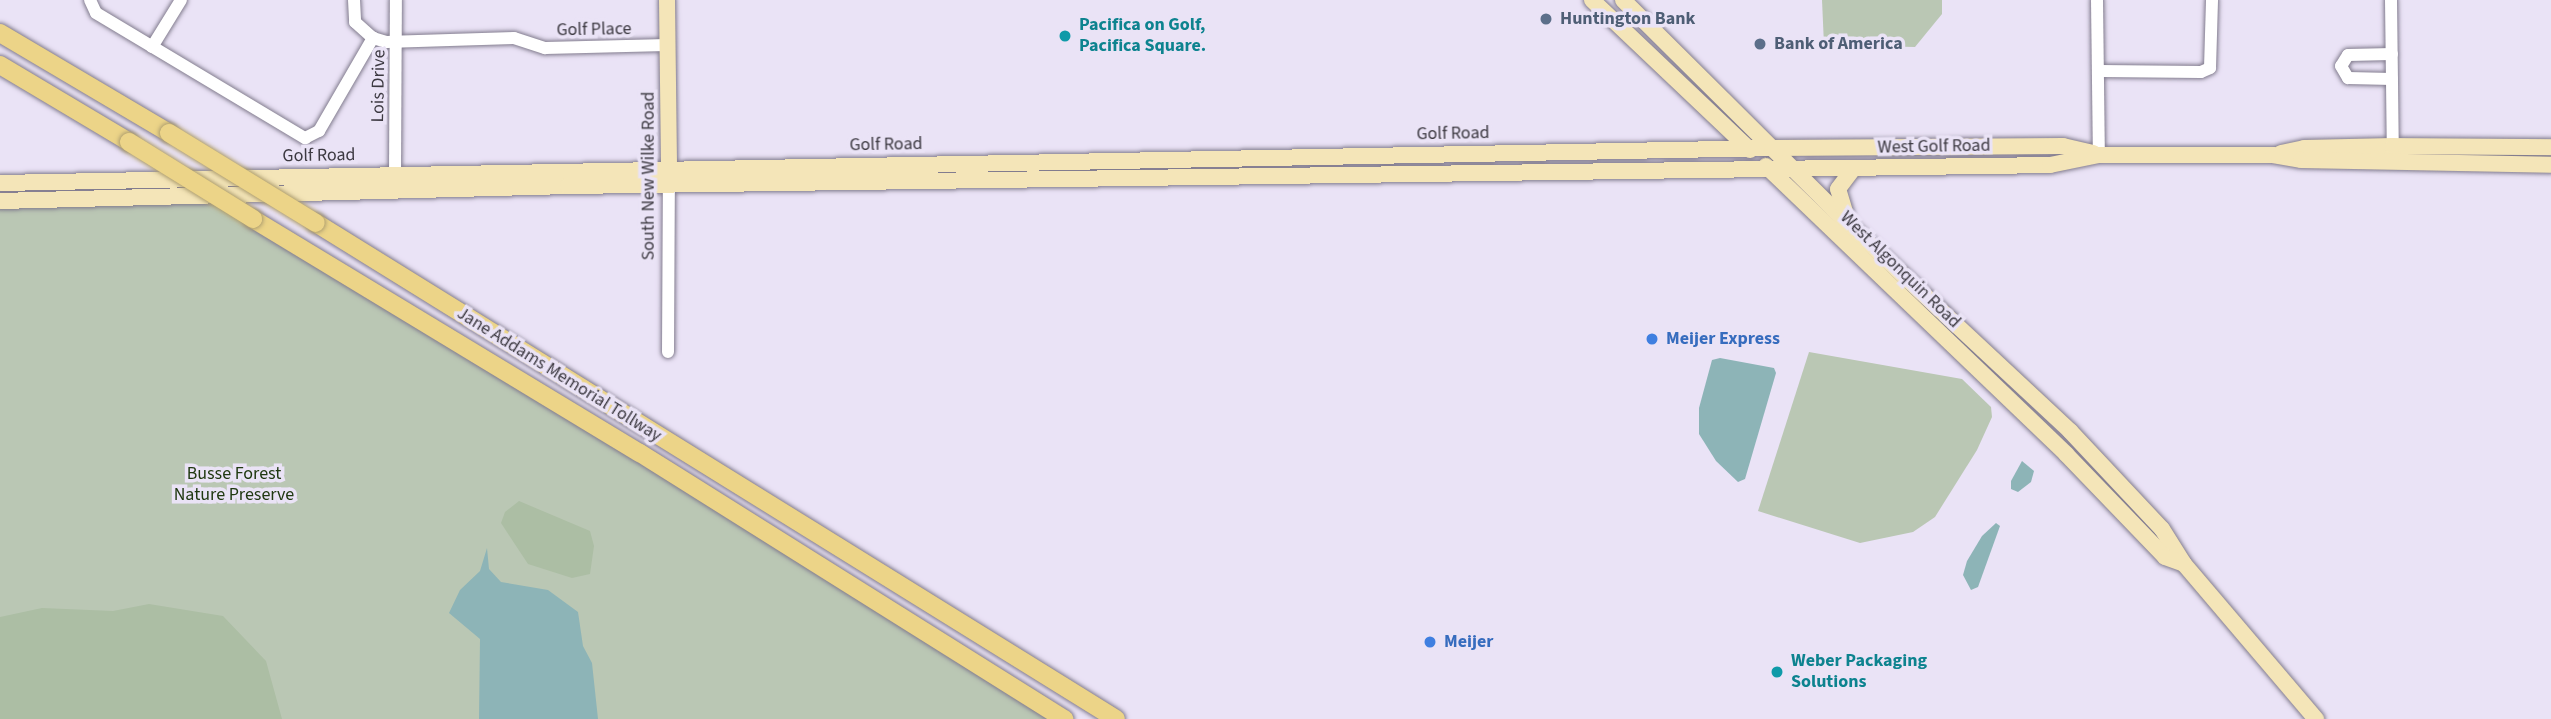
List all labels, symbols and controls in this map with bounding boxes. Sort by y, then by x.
place label: Huntington Bank [1560,8,1695,30]
marker: Huntington Bank [1538,11,1554,27]
place label: Pacifica on Golf, Pacifica Square. [1079,15,1206,58]
street label: Golf Place [556,19,632,41]
marker: Pacifica on Golf, Pacifica Square. [1057,28,1073,44]
place label: Bank of America [1774,33,1903,55]
marker: Bank of America [1752,36,1768,52]
street label: Lois Drive [368,49,390,123]
street label: South New Wilke Road [638,92,660,260]
street label: Golf Road [1416,123,1490,145]
street label: Golf Road [849,134,923,156]
street label: West Golf Road [1877,135,1991,159]
street label: Golf Road [282,145,356,167]
street label: West Algonquin Road [1835,207,1965,333]
street label: Jane Addams Memorial Tollway [453,303,665,447]
place label: Meijer Express [1666,328,1780,350]
marker: Meijer Express [1644,331,1660,347]
park label: Busse Forest Nature Preserve [174,464,294,506]
place label: Meijer [1444,631,1493,653]
marker: Meijer [1422,634,1438,650]
place label: Weber Packaging Solutions [1791,651,1927,694]
marker: Weber Packaging Solutions [1769,664,1785,680]

